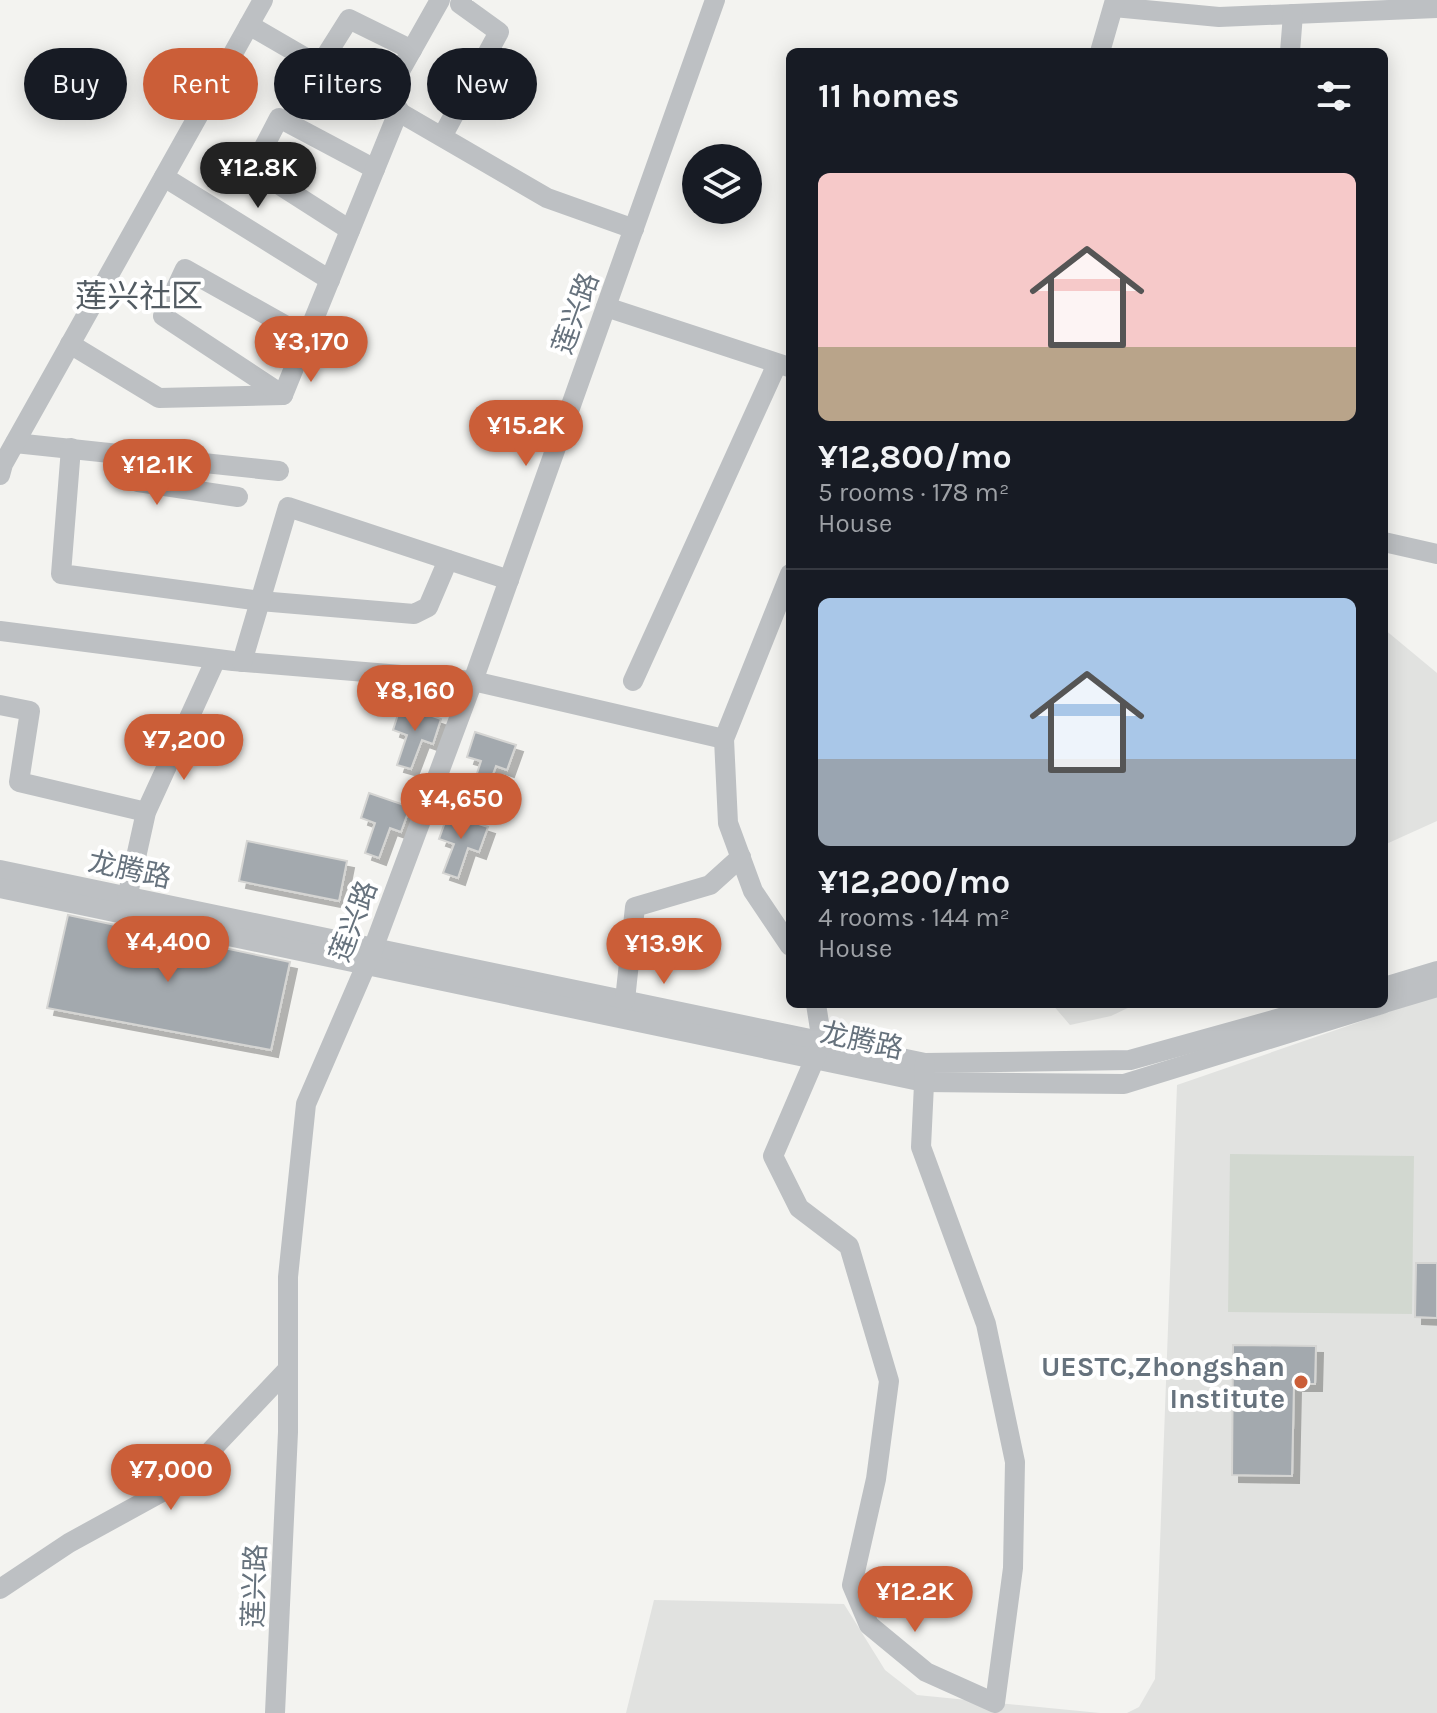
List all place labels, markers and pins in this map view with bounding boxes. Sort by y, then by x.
pin: ¥12.8K [193,142,323,210]
pin: ¥3,170 [246,316,376,384]
pin: ¥15.2K [461,400,591,468]
pin: ¥12.1K [92,439,222,507]
pin: ¥8,160 [350,665,480,733]
pin: ¥7,200 [119,714,249,782]
pin: ¥4,650 [396,773,526,841]
pin: ¥4,400 [103,916,233,984]
pin: ¥13.9K [599,918,729,986]
place label: UESTC,Zhongshan Institute [1041,1350,1285,1415]
marker: UESTC,Zhongshan Institute [1292,1373,1310,1391]
pin: ¥7,000 [106,1444,236,1512]
pin: ¥12.2K [850,1566,980,1634]

